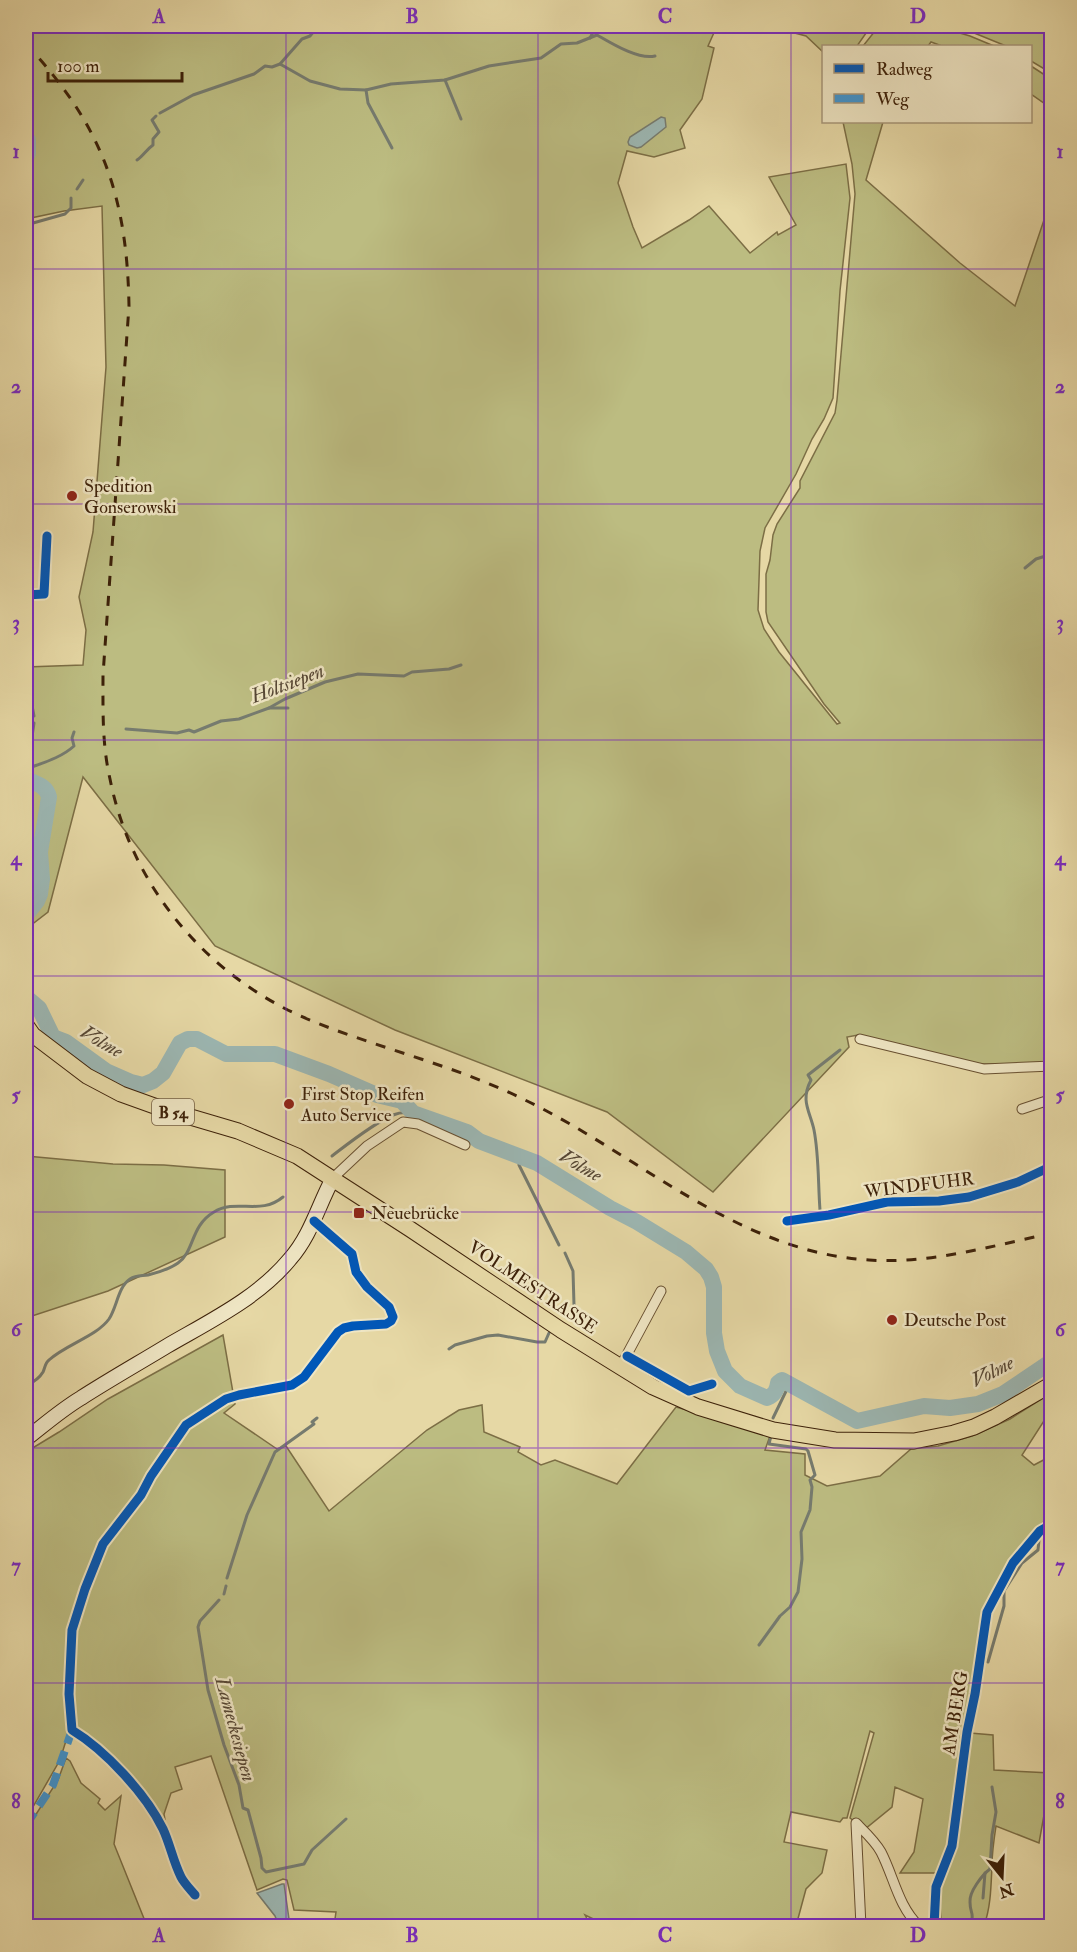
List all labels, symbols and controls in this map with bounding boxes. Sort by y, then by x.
text: A [152,4,166,29]
text: B [405,4,419,29]
text: C [658,4,672,29]
text: D [910,4,926,29]
scale bar [48,45,182,83]
legend [822,45,1032,123]
text: 100 m [57,55,100,78]
text: Radweg [876,58,934,81]
text: Weg [875,88,910,111]
text: 1 [12,139,20,164]
text: 1 [1056,139,1064,164]
text: 2 [11,374,21,399]
text: 2 [1055,374,1065,399]
place label: Spedition Gonserowski [84,475,177,519]
marker: Spedition Gonserowski [65,489,79,503]
text: 3 [12,610,20,635]
text: 3 [1056,610,1064,635]
water label: Holtsiepen [246,658,327,709]
text: 4 [10,846,23,871]
text: 4 [1054,846,1067,871]
water label: Volme [76,1019,128,1064]
text: 5 [12,1082,22,1107]
text: 5 [1056,1082,1066,1107]
place label: First Stop Reifen Auto Service [300,1083,424,1127]
marker: First Stop Reifen Auto Service [282,1097,296,1111]
road number: B 54 [152,1099,194,1125]
water label: Volme [555,1143,607,1188]
street label: WINDFUHR [862,1167,976,1204]
place label: Neuebrücke [371,1202,459,1225]
marker: Neuebrücke [352,1206,366,1220]
street label: VOLMESTRASSE [464,1236,602,1339]
place label: Deutsche Post [904,1309,1006,1332]
marker: Deutsche Post [885,1313,899,1327]
text: 6 [11,1317,23,1342]
text: 6 [1055,1317,1067,1342]
water label: Volme [967,1350,1018,1393]
text: 7 [11,1553,21,1578]
text: 7 [1055,1553,1065,1578]
street label: AM BERG [937,1669,973,1758]
water label: Lameckesiepen [209,1673,261,1784]
text: 8 [11,1789,21,1814]
text: 8 [1055,1789,1065,1814]
north arrow [972,1847,1032,1907]
text: N [996,1878,1017,1902]
text: A [152,1923,166,1948]
text: B [405,1923,419,1948]
text: C [658,1923,672,1948]
text: D [910,1923,926,1948]

